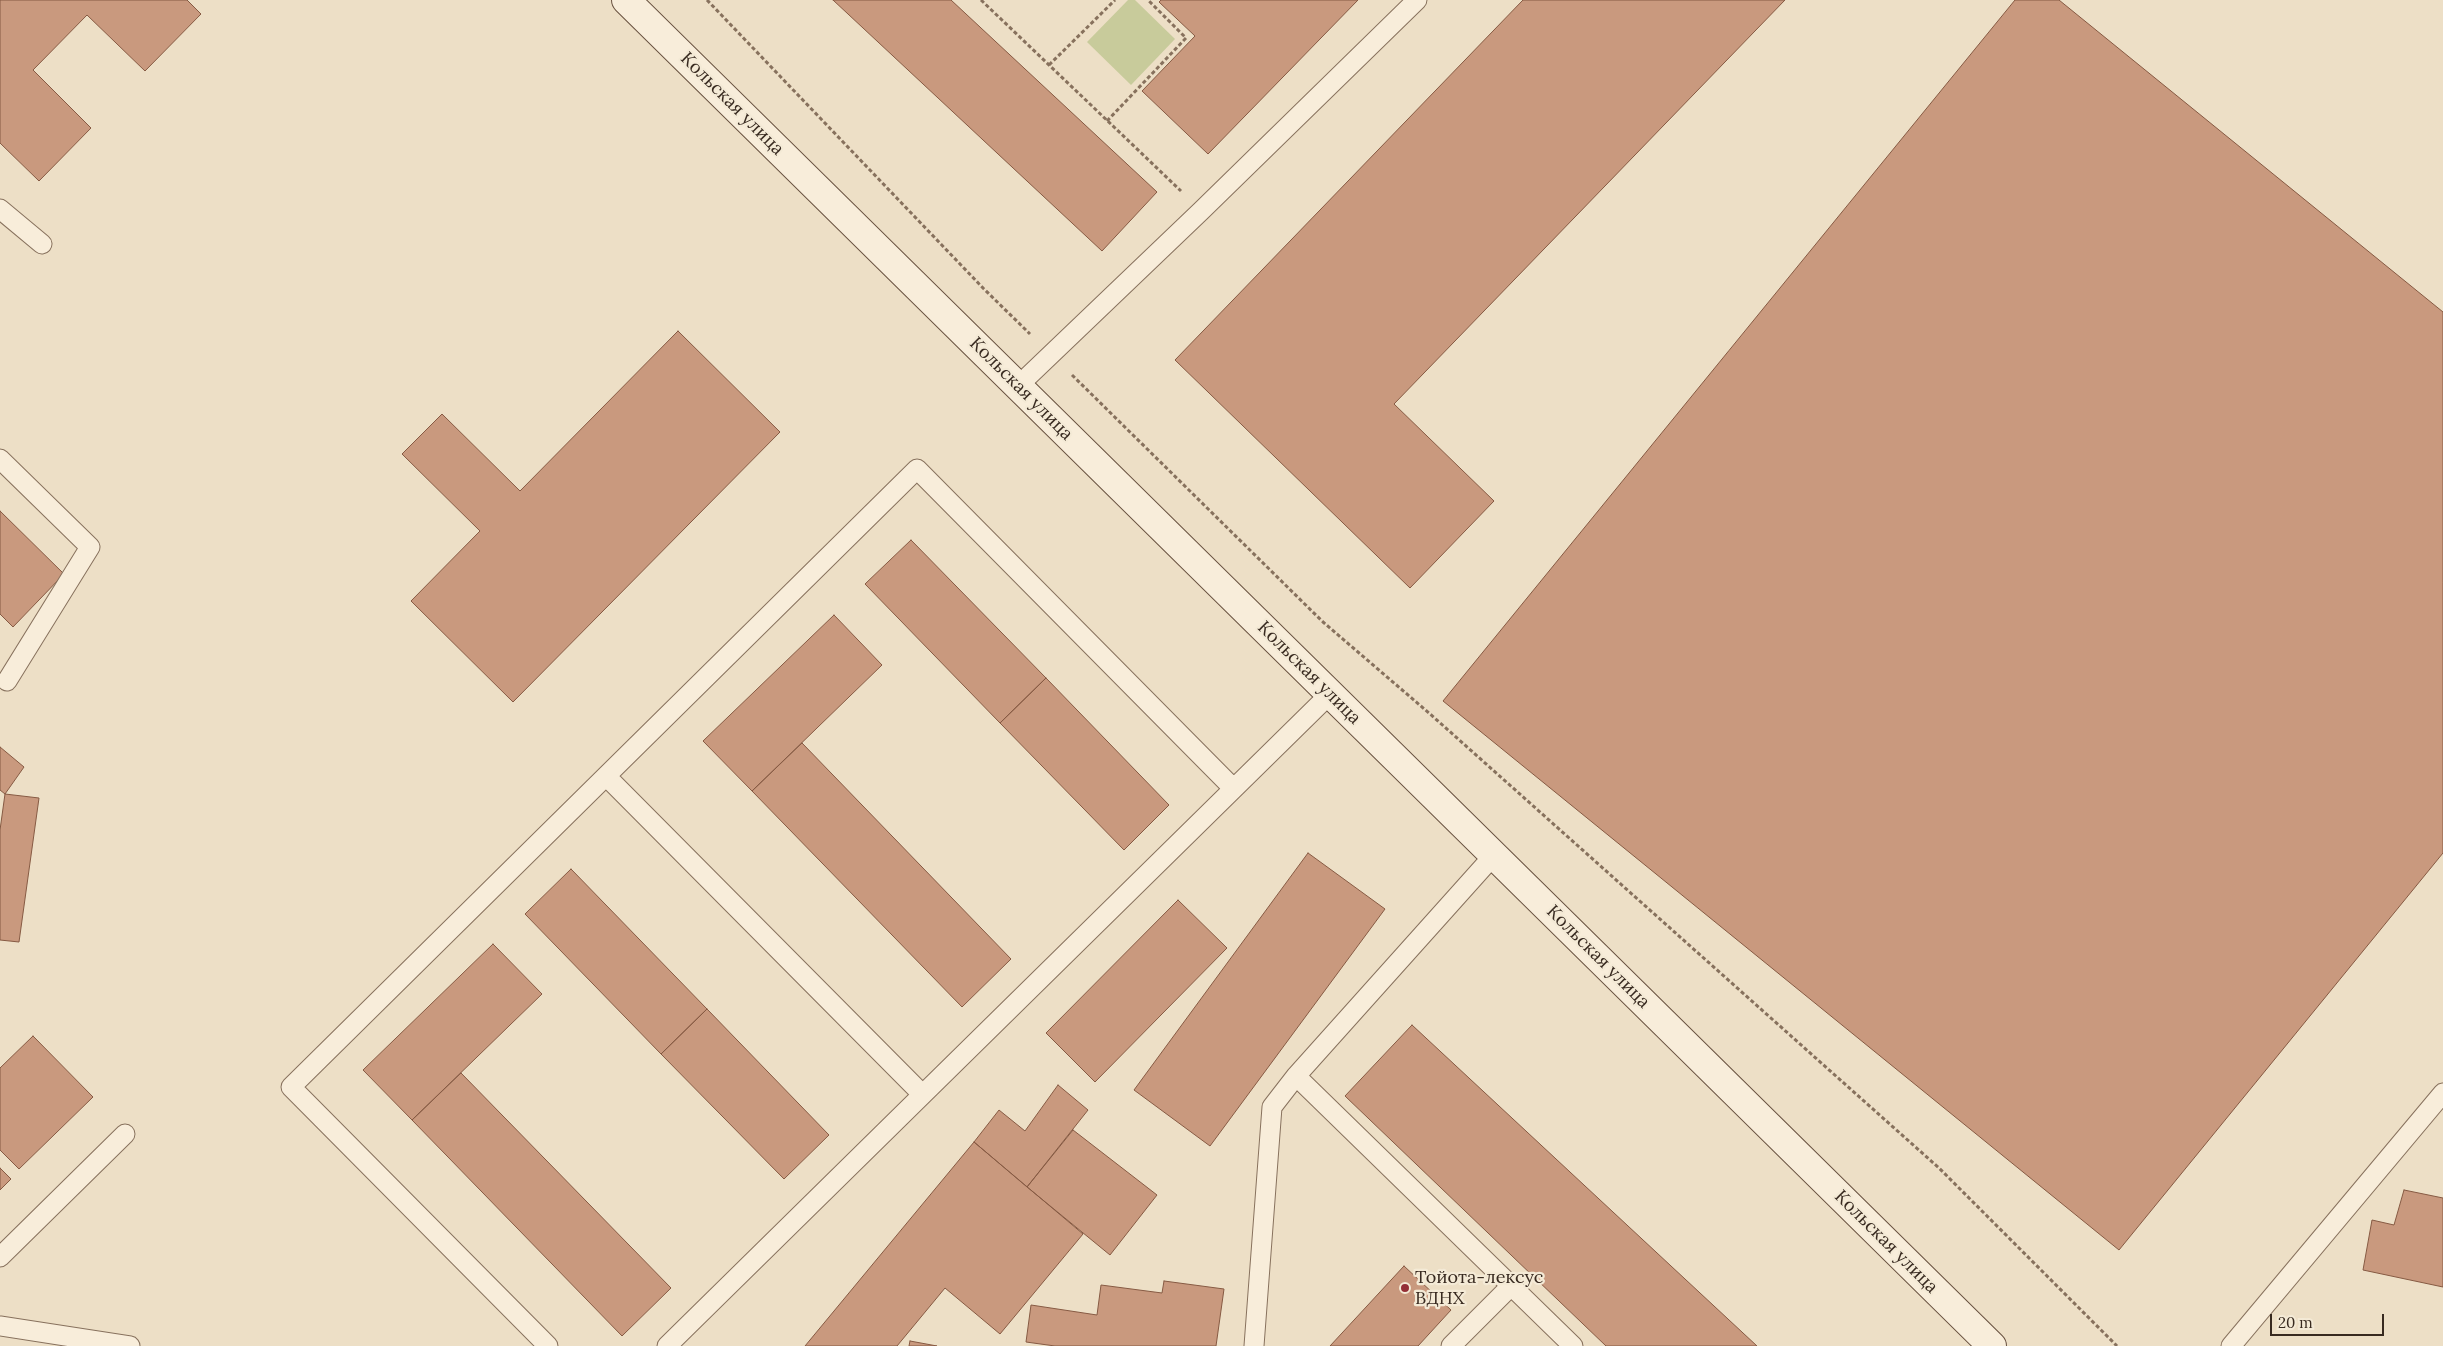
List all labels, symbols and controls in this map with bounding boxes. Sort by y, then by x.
street label: Кольская улица [676,48,788,160]
street label: Кольская улица [965,333,1077,445]
street label: Кольская улица [1253,617,1365,729]
street label: Кольская улица [1542,901,1654,1013]
street label: Кольская улица [1830,1186,1942,1298]
place label: Тойота-лексус ВДНХ [1415,1267,1543,1310]
marker: Тойота-лексус ВДНХ [1399,1282,1411,1294]
scale bar [2273,1304,2387,1336]
text: 20 m [2278,1313,2313,1332]

